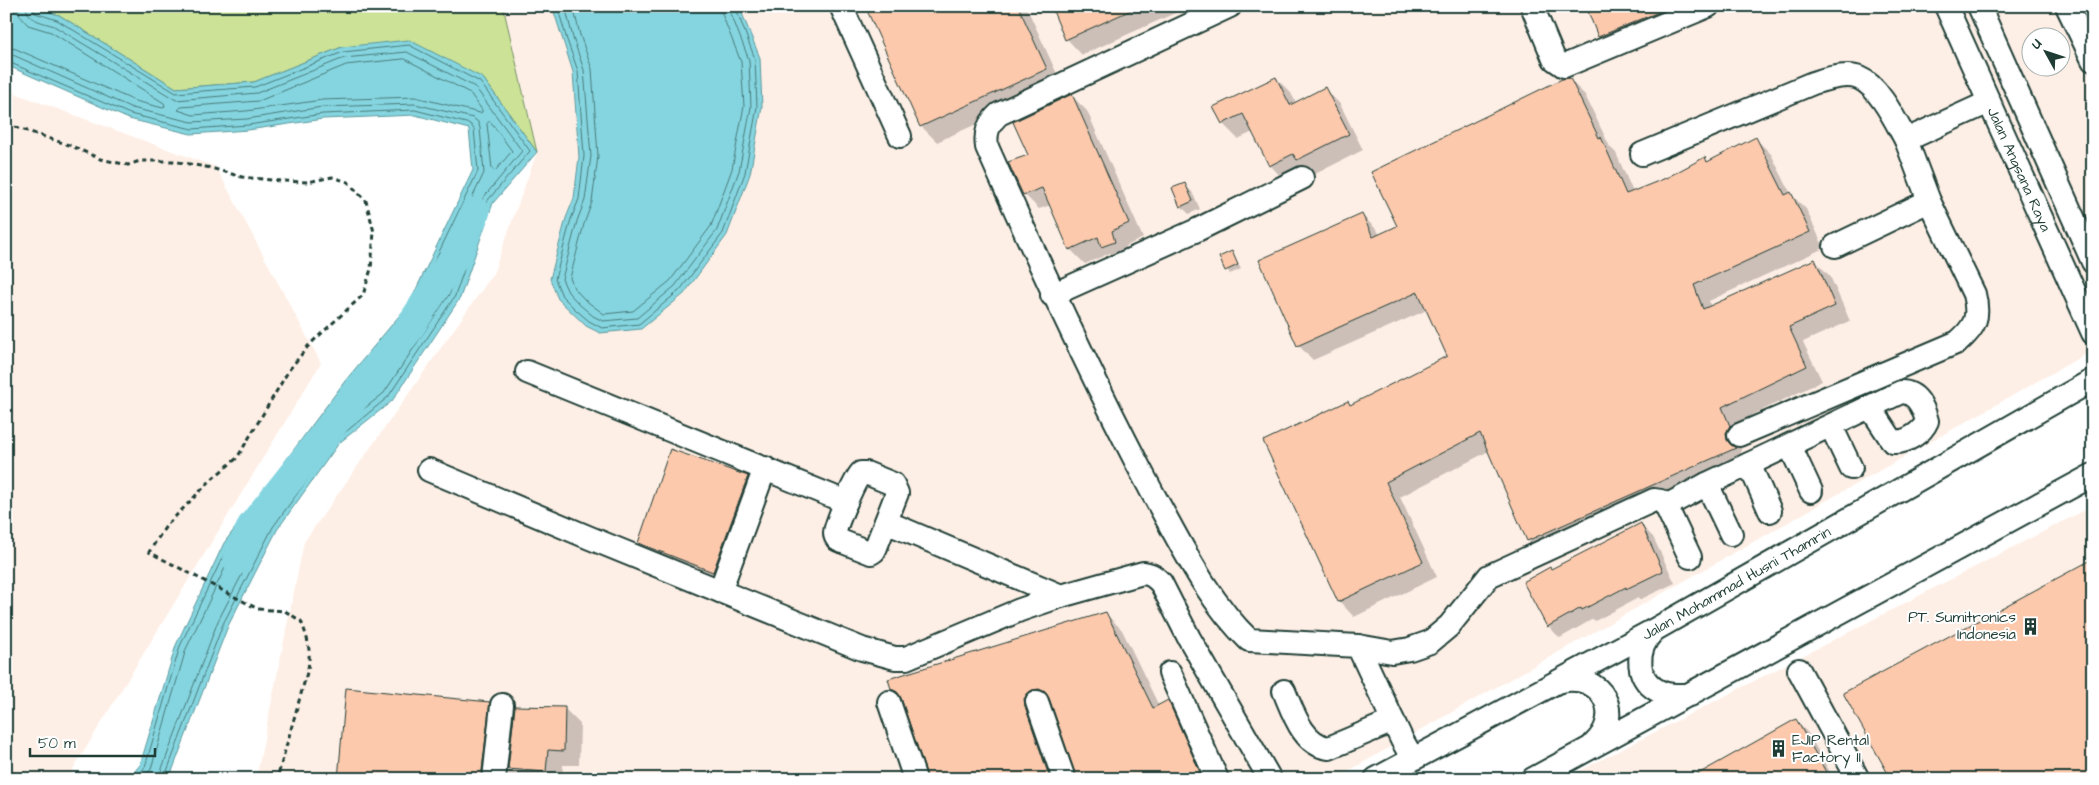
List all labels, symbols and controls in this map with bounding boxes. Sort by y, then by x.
north arrow [2022,28,2072,78]
text: U [2027,35,2047,54]
street label: Jalan Angsana Raya [1982,104,2056,235]
street label: Jalan Mohammad Husni Thamrin [1638,521,1835,646]
place label: PT. Sumitronics Indonesia [1908,607,2016,645]
building icon: PT. Sumitronics Indonesia [2020,616,2040,636]
scale bar [30,725,155,757]
place label: EJIP Rental Factory II [1792,730,1869,769]
text: 50 m [38,733,76,754]
building icon: EJIP Rental Factory II [1768,739,1788,759]

